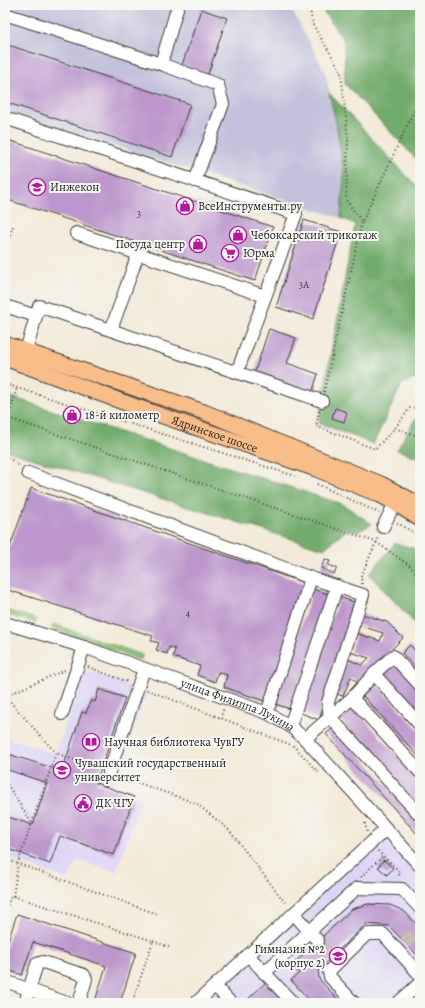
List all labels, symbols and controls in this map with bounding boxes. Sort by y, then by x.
school or university icon: Инжекон [27,177,47,197]
place label: Инжекон [50,179,99,195]
shop icon: ВсеИнструменты.ру [175,196,195,216]
place label: ВсеИнструменты.ру [198,198,302,214]
house number: 3 [137,207,141,220]
shop icon: Чебоксарский трикотаж [228,225,248,245]
place label: Чебоксарский трикотаж [251,227,377,243]
shop icon: Посуда центр [188,234,208,254]
place label: Посуда центр [115,236,185,252]
supermarket icon: Юрма [220,243,240,263]
place label: Юрма [243,245,275,261]
house number: 3А [299,278,309,291]
shop icon: 18-й километр [62,405,82,425]
place label: 18-й километр [85,407,159,423]
street label: Ядринское шоссе [169,412,260,456]
house number: 4 [186,607,191,620]
street label: улица Филиппа Лукина [178,674,299,735]
library icon: Научная библиотека ЧувГУ [81,732,101,752]
place label: Научная библиотека ЧувГУ [104,734,244,750]
place label: Чувашский государственный университет [74,755,226,785]
school or university icon: Чувашский государственный университет [52,760,72,780]
public building icon: ДК ЧГУ [73,793,93,813]
place label: ДК ЧГУ [96,795,134,811]
place label: Гимназия №2 (корпус 2) [254,941,325,971]
school or university icon: Гимназия №2 (корпус 2) [328,946,348,966]

